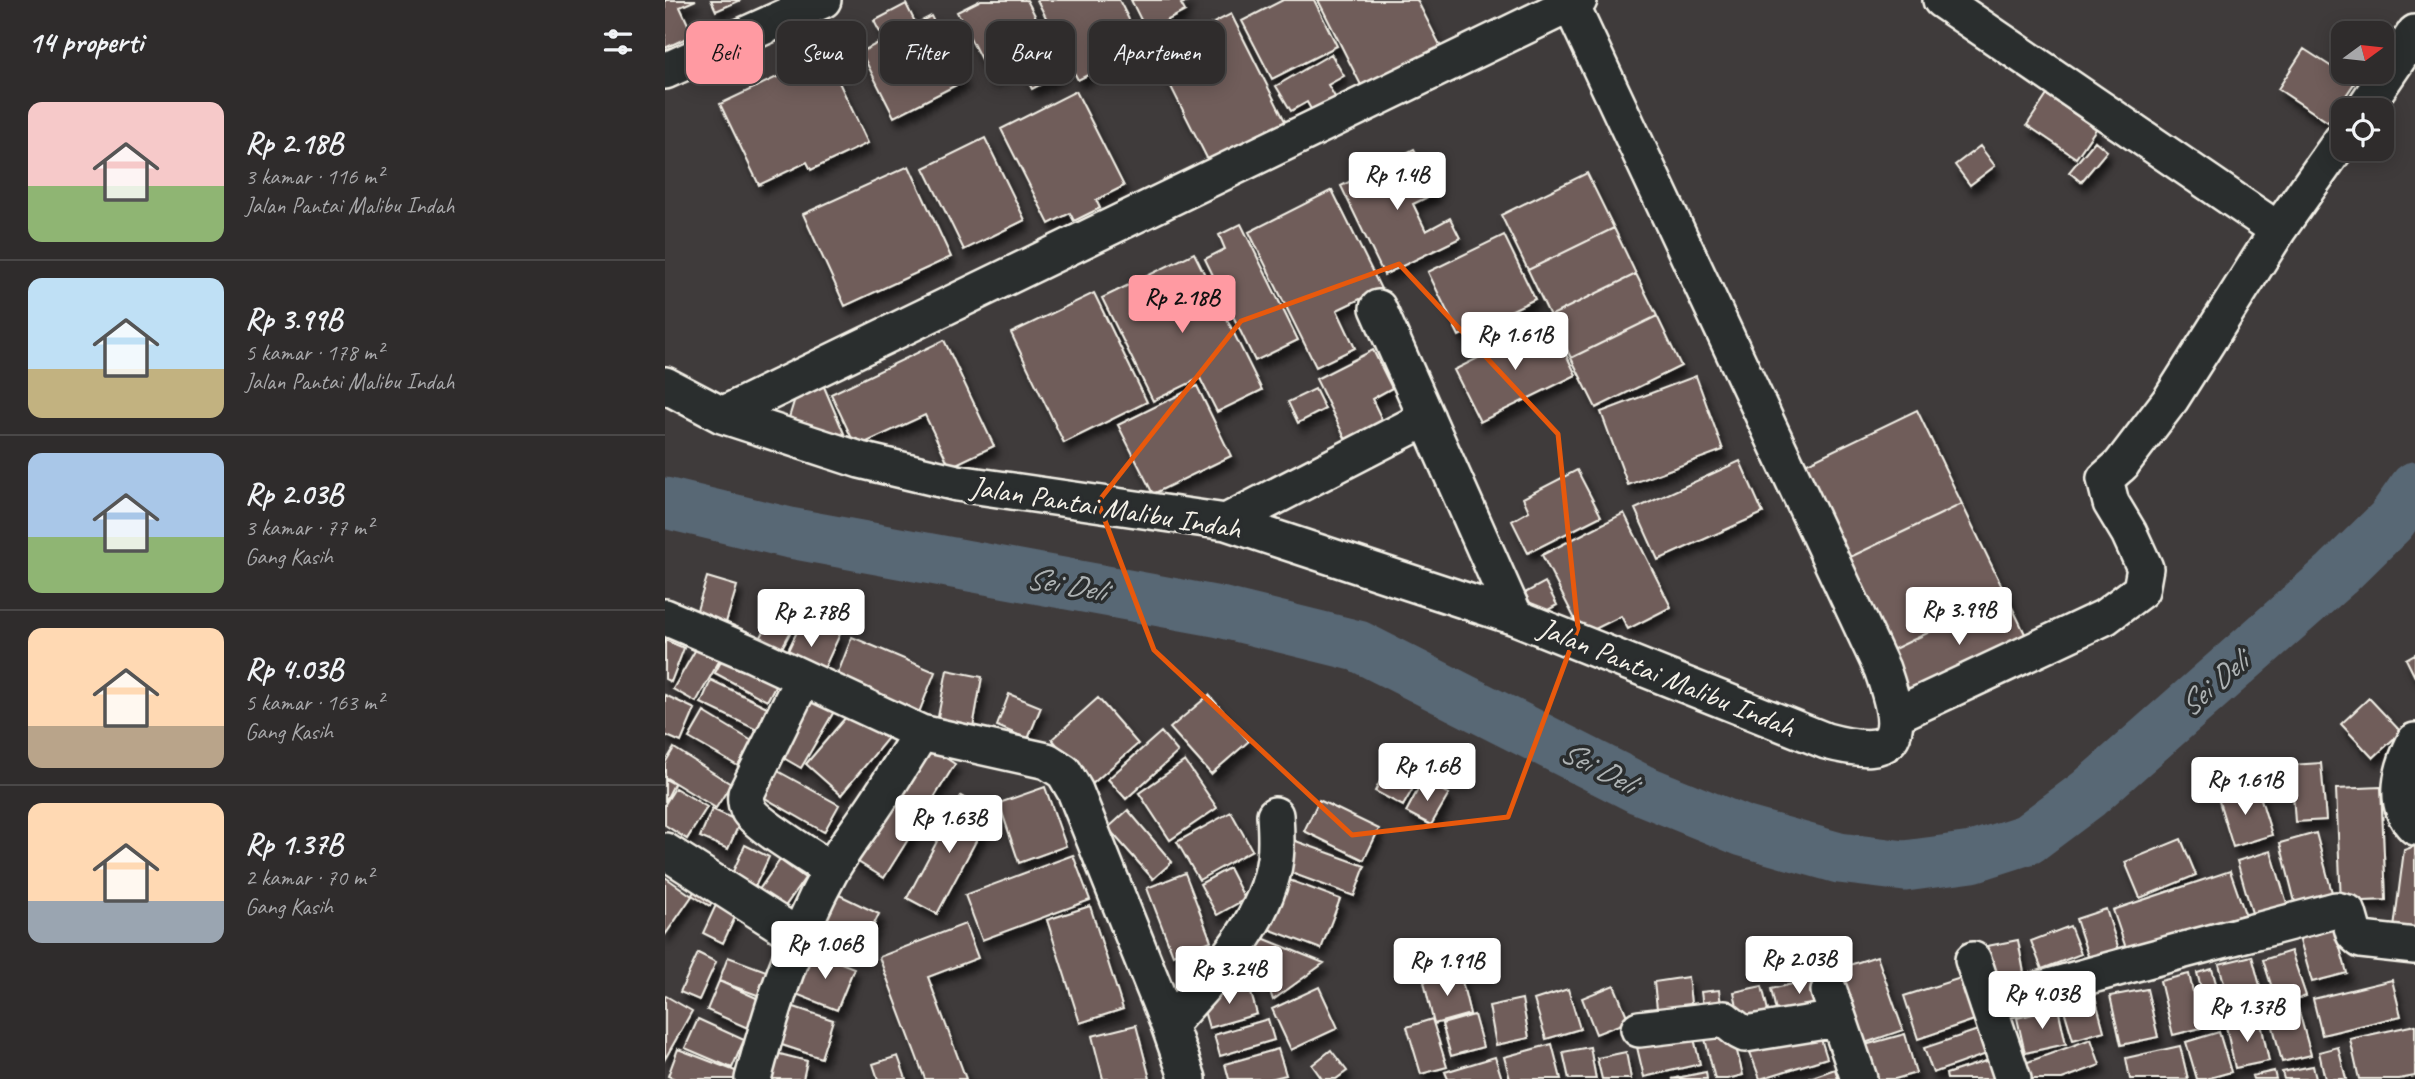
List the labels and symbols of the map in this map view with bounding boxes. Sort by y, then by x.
north arrow [2331,21,2394,84]
pin: Rp 1.4B [1332,152,1462,212]
pin: Rp 2.18B [1110,276,1254,335]
pin: Rp 1.61B [1443,312,1587,372]
street label: Jalan Pantai Malibu Indah [966,467,1244,547]
water label: Sei Deli [1023,557,1117,612]
pin: Rp 3.99B [1887,588,2031,647]
pin: Rp 2.78B [739,590,883,649]
street label: Jalan Pantai Malibu Indah [1531,607,1801,746]
water label: Sei Deli [2170,637,2262,725]
water label: Sei Deli [1553,731,1650,807]
pin: Rp 1.6B [1362,744,1492,803]
pin: Rp 1.61B [2173,758,2317,817]
pin: Rp 1.63B [877,796,1021,855]
pin: Rp 1.06B [753,922,897,981]
pin: Rp 2.03B [1727,936,1871,996]
pin: Rp 1.91B [1375,939,1519,998]
pin: Rp 3.24B [1157,946,1301,1006]
pin: Rp 4.03B [1970,972,2114,1031]
pin: Rp 1.37B [2175,984,2319,1044]

